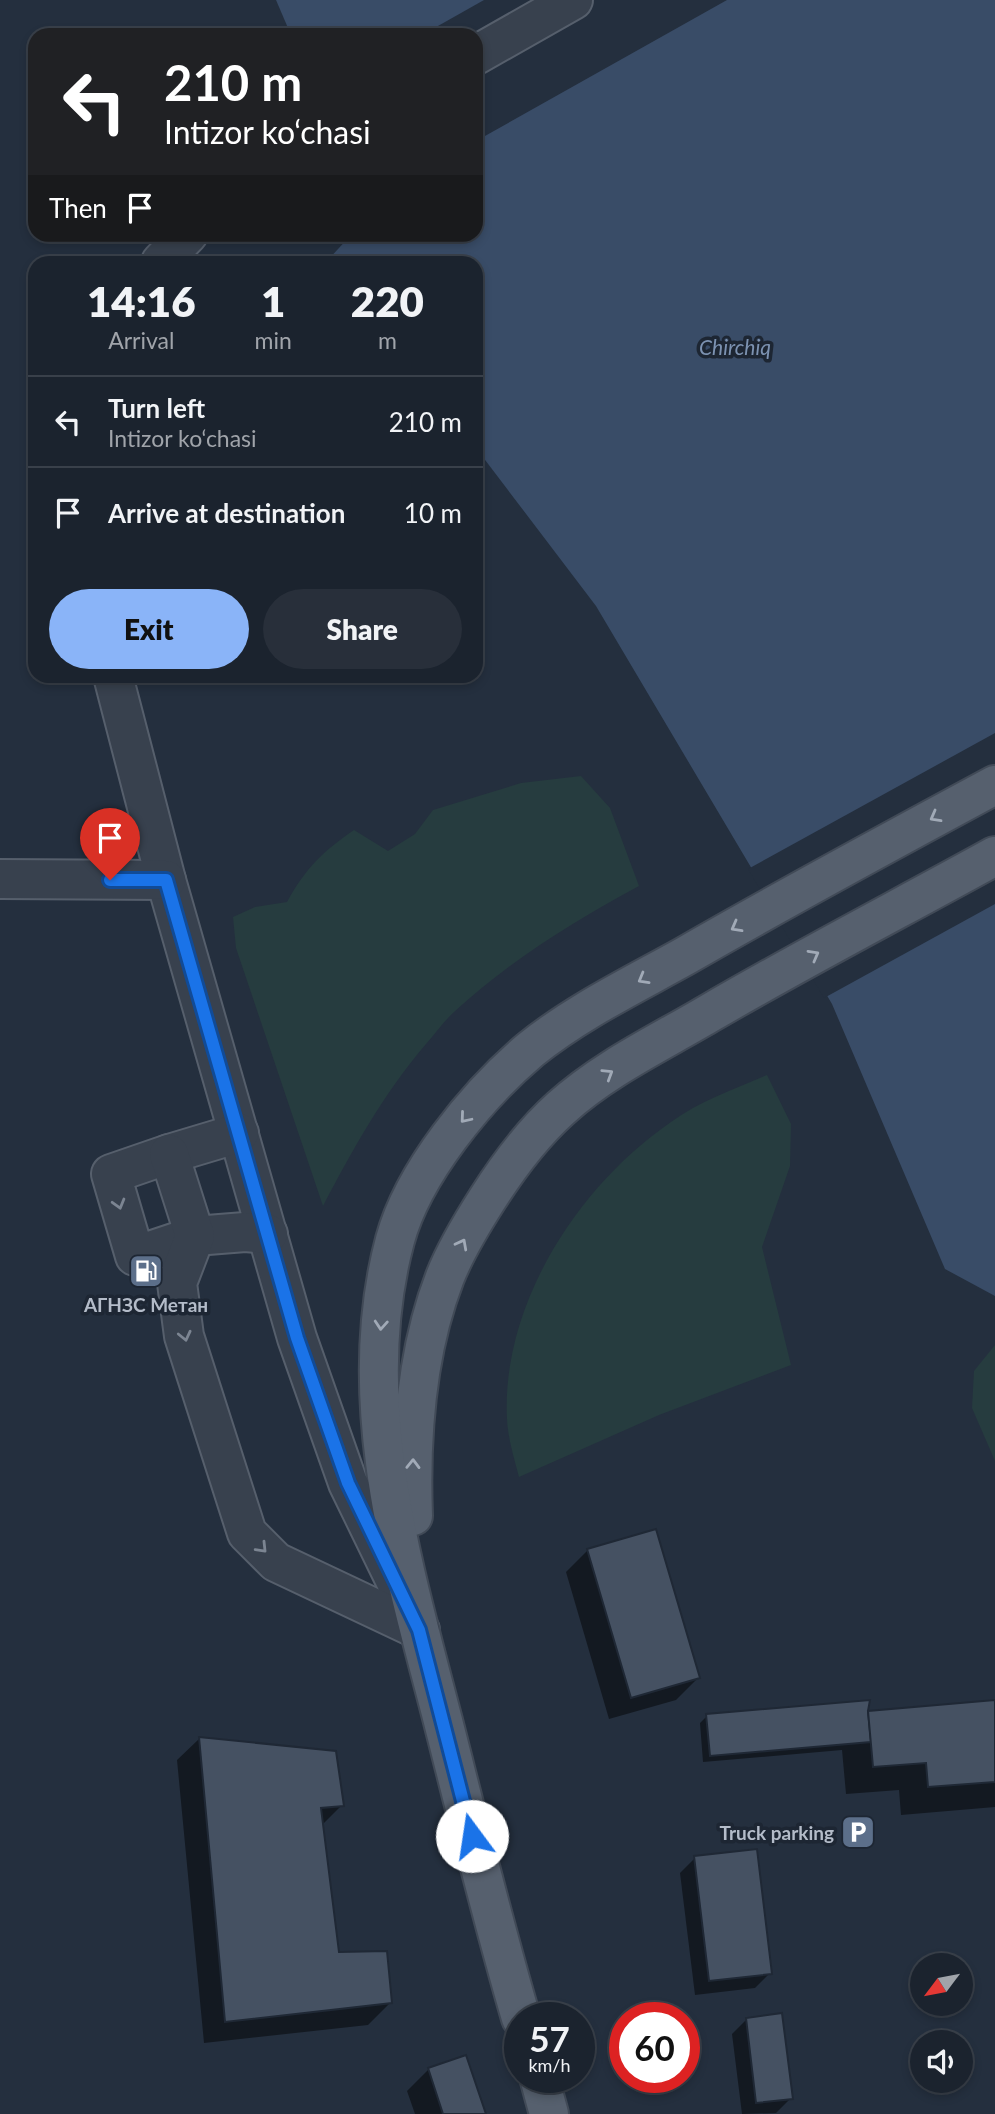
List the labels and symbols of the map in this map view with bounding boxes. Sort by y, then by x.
water label: Chirchiq [699,334,771,359]
pin [80,808,140,880]
one-way arrow [930,809,942,823]
one-way arrow [731,919,743,932]
one-way arrow [806,950,819,964]
one-way arrow [637,971,650,984]
one-way arrow [600,1069,613,1082]
one-way arrow [461,1110,473,1123]
one-way arrow [111,1197,126,1209]
one-way arrow [453,1239,467,1251]
fuel station icon: АГНЗС Метан [127,1252,165,1290]
place label: АГНЗС Метан [83,1293,208,1316]
one-way arrow [374,1320,389,1331]
one-way arrow [177,1330,191,1342]
one-way arrow [405,1458,421,1468]
one-way arrow [253,1540,266,1553]
position arrow [435,1799,509,1873]
parking icon: Truck parking [839,1813,877,1851]
place label: Truck parking [720,1821,834,1844]
north arrow [910,1953,973,2016]
speed limit sign: 60 [609,2002,700,2093]

